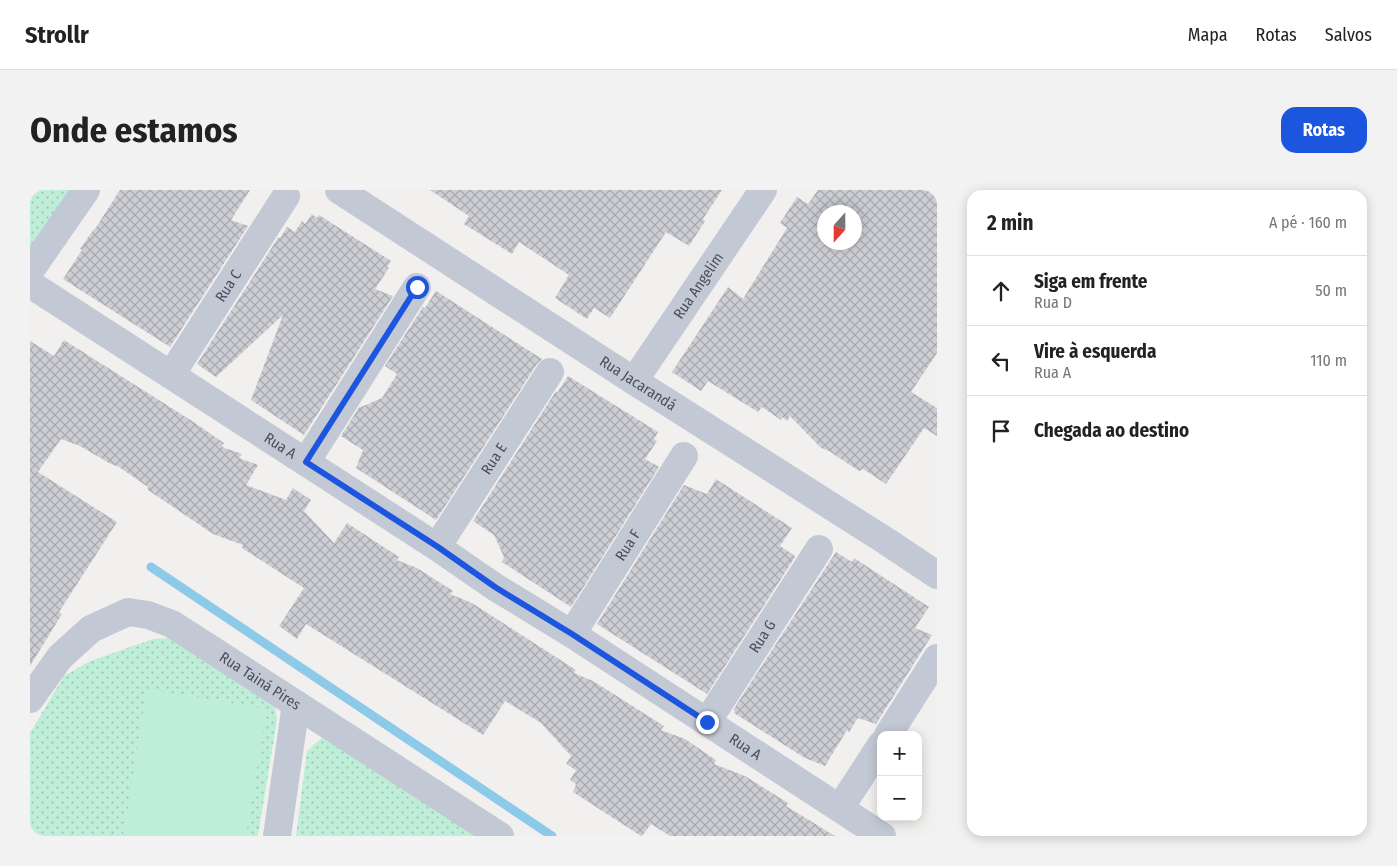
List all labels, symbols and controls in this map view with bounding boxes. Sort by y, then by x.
text: Strollr [25,21,89,49]
text: Mapa [1188,24,1228,46]
text: Rotas [1256,24,1297,46]
text: Salvos [1325,24,1372,46]
button: Rotas [1281,107,1367,153]
text: Onde estamos [30,109,238,151]
north arrow [817,205,862,250]
text: 2 min [987,210,1034,236]
text: A pé · 160 m [1269,213,1347,232]
street label: Rua Angelim [670,249,727,322]
street label: Rua C [211,266,245,305]
text: Siga em frente [1034,270,1148,293]
route start [406,276,429,299]
icon: ahead [987,277,1015,305]
text: 50 m [1315,281,1347,300]
text: Rua D [1034,293,1072,312]
text: Vire à esquerda [1034,340,1156,363]
icon: left [987,347,1015,375]
text: 110 m [1310,351,1347,370]
street label: Rua Jacarandá [596,352,680,414]
text: Rua A [1034,363,1071,382]
icon: arrive [987,417,1015,445]
text: Chegada ao destino [1034,419,1189,442]
street label: Rua A [261,429,300,463]
street label: Rua E [477,440,511,478]
street label: Rua F [611,526,645,564]
street label: Rua G [745,617,780,656]
street label: Rua Tainá Pires [216,648,304,714]
route end [696,711,719,734]
street label: Rua A [726,730,765,764]
map controls [877,731,922,821]
button: + [877,731,922,776]
button: − [877,776,922,821]

